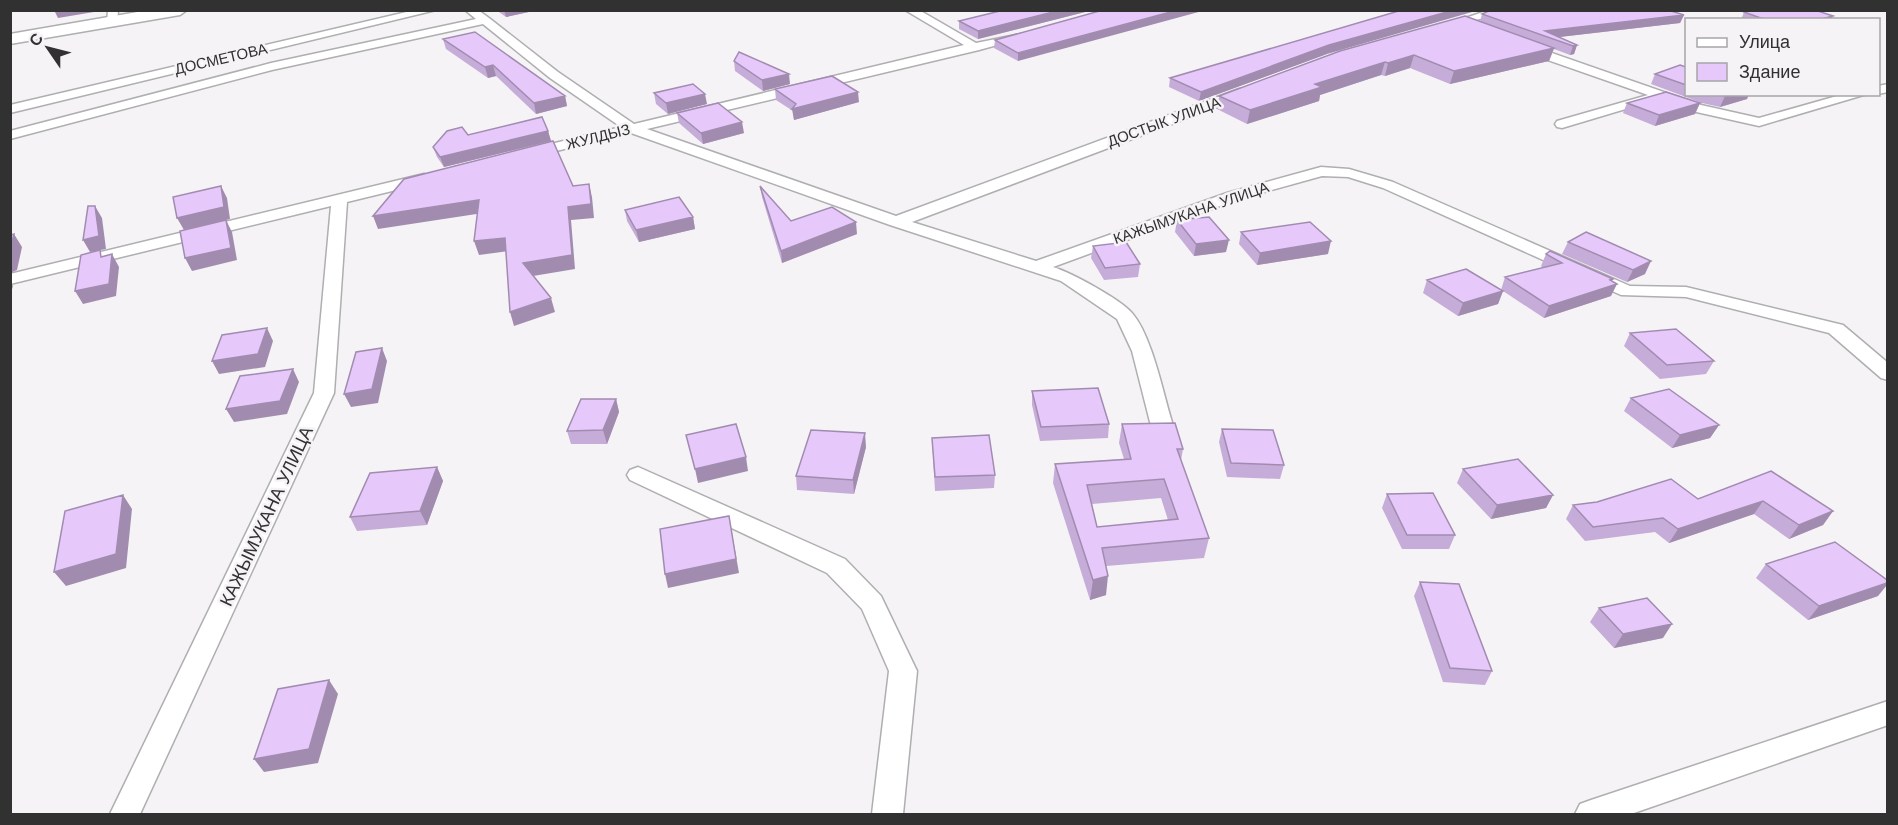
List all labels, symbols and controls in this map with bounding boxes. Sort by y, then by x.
north arrow [18,18,78,78]
legend [1685,18,1880,96]
text: С [25,29,47,50]
text: Улица [1739,31,1791,52]
street label: ДОСМЕТОВА [173,40,269,78]
text: Здание [1739,61,1800,82]
street label: ДОСТЫК УЛИЦА [1105,93,1223,151]
street label: ЖУЛДЫЗ [564,120,632,154]
street label: КАЖЫМУКАНА УЛИЦА [1111,178,1271,248]
street label: КАЖЫМУКАНА УЛИЦА [215,423,317,609]

